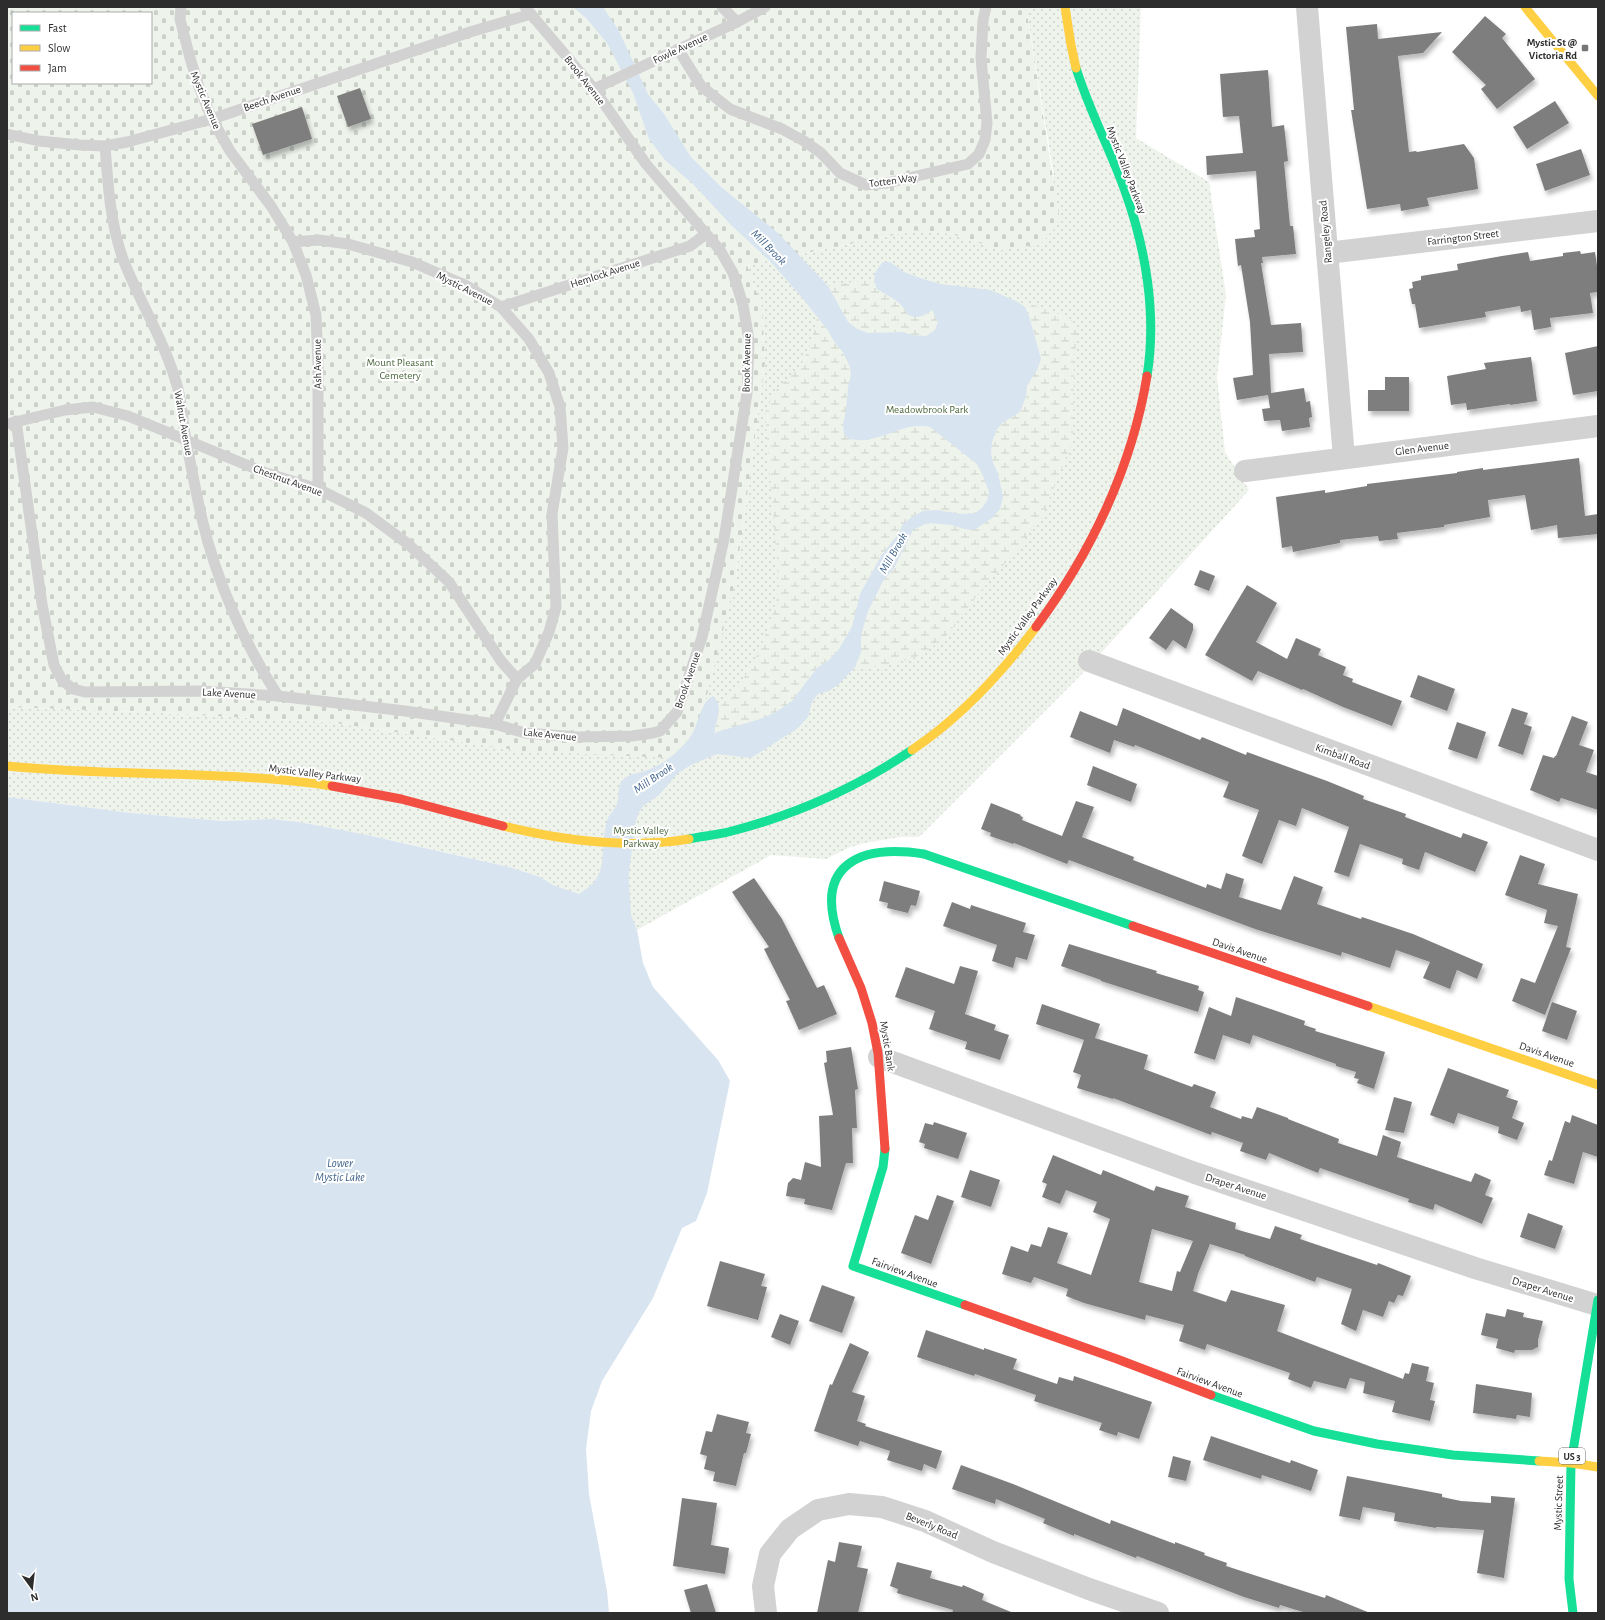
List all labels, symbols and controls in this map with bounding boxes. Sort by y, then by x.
legend [12,12,152,84]
text: Fast [48,22,67,34]
street label: Fowle Avenue [651,31,709,66]
place label: Mystic St @ Victoria Rd [1527,37,1578,61]
text: Slow [48,42,70,54]
marker: Mystic St @ Victoria Rd [1580,43,1590,53]
street label: Brook Avenue [562,54,607,107]
text: Jam [48,62,67,74]
street label: Mystic Avenue [188,70,223,131]
street label: Beech Avenue [242,84,302,113]
street label: Mystic Valley Parkway [1105,125,1148,216]
street label: Totten Way [868,172,918,189]
street label: Rangeley Road [1317,200,1334,264]
water label: Mill Brook [749,227,789,267]
street label: Farrington Street [1427,228,1500,247]
street label: Hemlock Avenue [569,257,641,290]
street label: Mystic Avenue [435,270,495,307]
street label: Brook Avenue [740,333,753,393]
street label: Ash Avenue [312,339,323,389]
park label: Mount Pleasant Cemetery [366,357,434,381]
street label: Walnut Avenue [172,390,195,456]
park label: Meadowbrook Park [886,404,968,415]
street label: Glen Avenue [1395,440,1449,457]
street label: Chestnut Avenue [252,463,324,498]
water label: Mill Brook [877,530,910,575]
street label: Mystic Valley Parkway [996,575,1059,657]
street label: Brook Avenue [673,650,702,710]
street label: Lake Avenue [202,687,256,700]
street label: Lake Avenue [523,726,577,743]
street label: Kimball Road [1314,741,1372,772]
water label: Mill Brook [631,760,675,795]
street label: Mystic Valley Parkway [268,762,362,785]
park label: Mystic Valley Parkway [613,825,669,849]
street label: Davis Avenue [1211,936,1269,965]
street label: Mystic Bank [878,1020,897,1072]
street label: Davis Avenue [1518,1040,1576,1069]
water label: Lower Mystic Lake [315,1157,365,1183]
street label: Draper Avenue [1204,1171,1268,1202]
street label: Fairview Avenue [870,1255,939,1290]
street label: Draper Avenue [1511,1275,1575,1304]
street label: Fairview Avenue [1175,1365,1244,1400]
road number: US 3 [1559,1448,1585,1464]
street label: Mystic Street [1552,1475,1565,1531]
street label: Beverly Road [904,1510,960,1541]
north arrow [12,1568,52,1608]
text: N [29,1591,40,1603]

